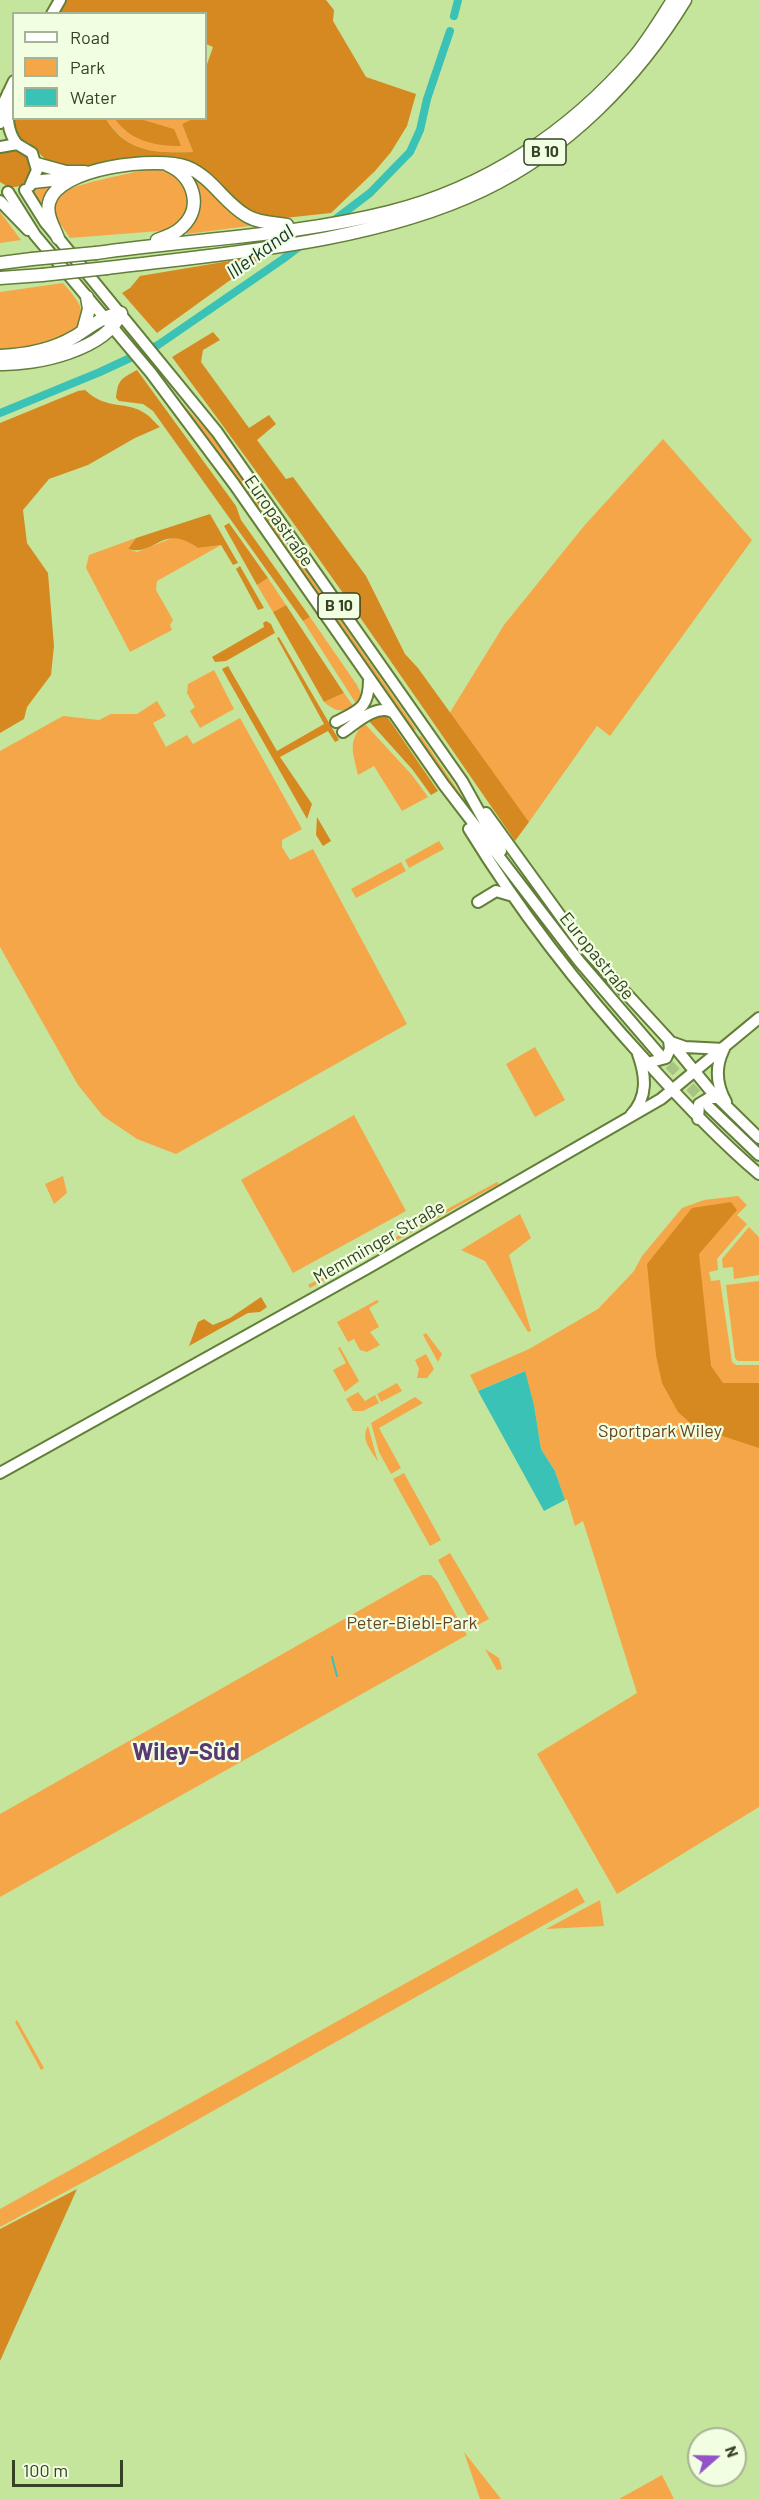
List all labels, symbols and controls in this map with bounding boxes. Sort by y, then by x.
legend [12,12,207,120]
text: Road [70,26,110,48]
text: Park [70,56,105,78]
text: Water [70,86,117,108]
road number: B 10 [524,139,566,165]
water label: Illerkanal [222,220,298,284]
street label: Europastraße [240,471,318,571]
road number: B 10 [318,593,360,619]
street label: Europastraße [555,908,639,1004]
street label: Memminger Straße [309,1196,449,1288]
park label: Sportpark Wiley [598,1420,722,1442]
park label: Peter-Biebl-Park [346,1612,478,1634]
district label: Wiley-Süd [132,1738,240,1766]
north arrow [687,2427,747,2487]
text: N [722,2443,743,2460]
scale bar [15,2448,126,2486]
text: 100 m [23,2459,68,2481]

